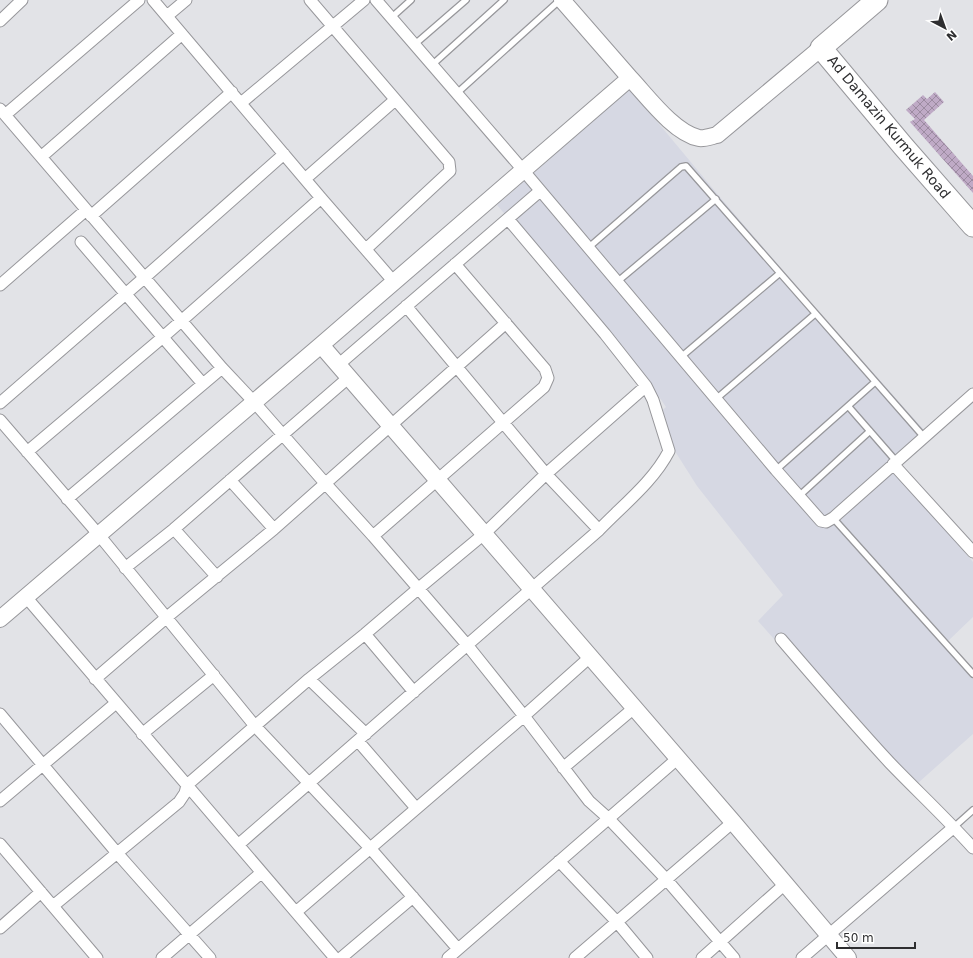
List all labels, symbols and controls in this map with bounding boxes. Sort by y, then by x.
north arrow [925,8,965,48]
text: N [943,27,959,43]
street label: Ad Damazin Kurmuk Road [824,52,954,202]
scale bar [837,924,915,950]
text: 50 m [843,931,874,945]

